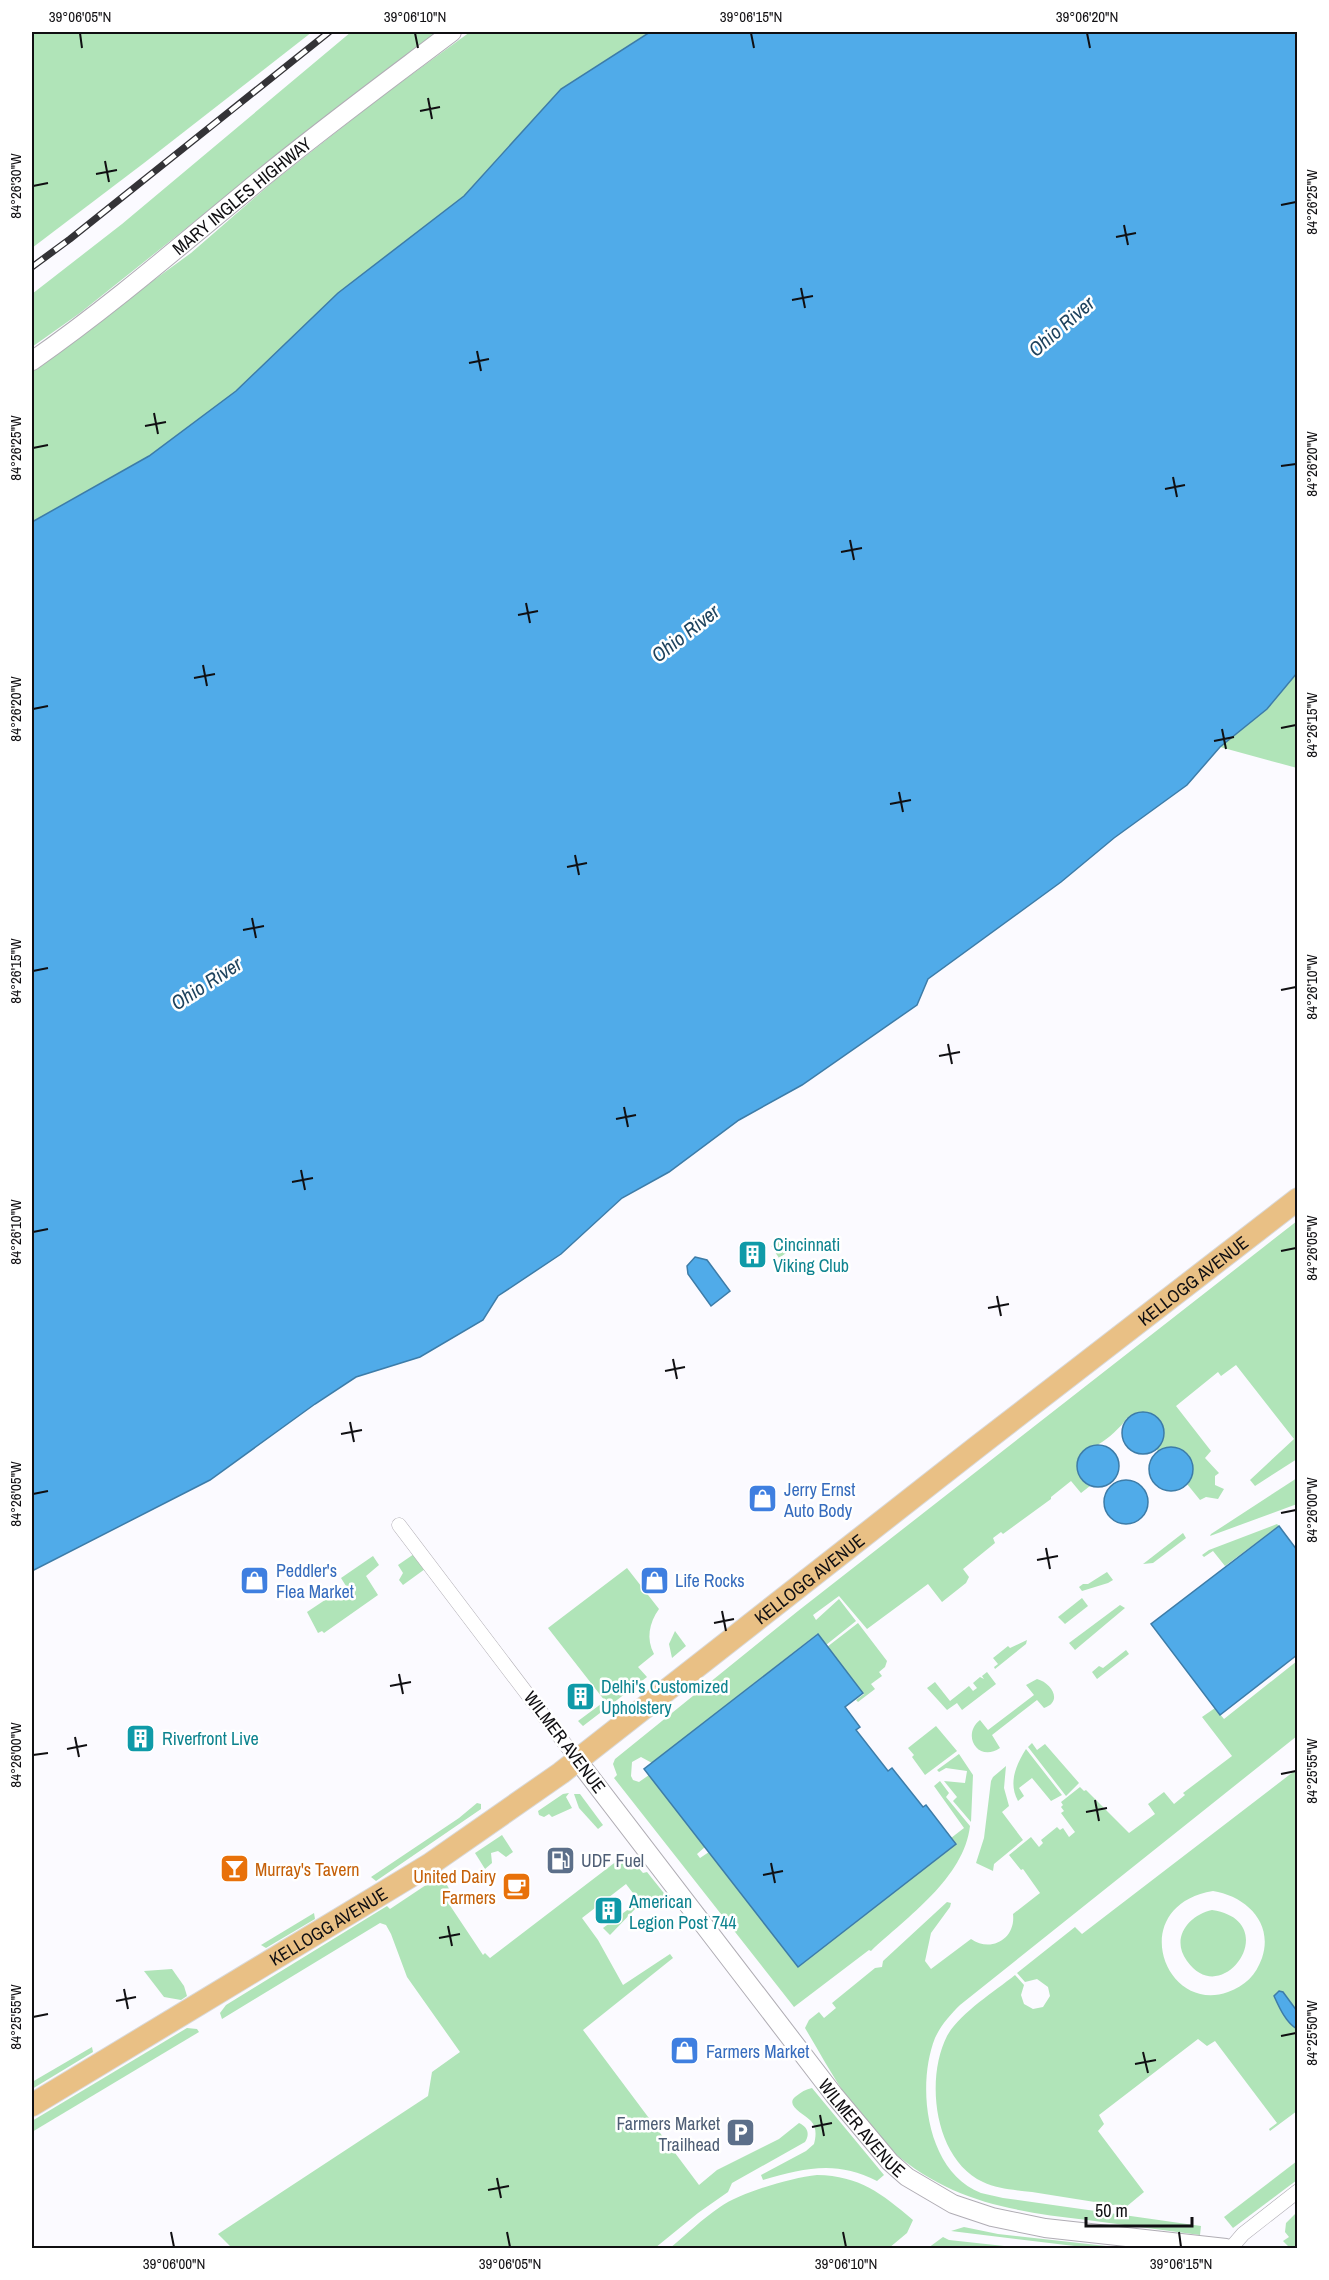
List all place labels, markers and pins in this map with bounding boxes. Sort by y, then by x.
place label: Cincinnati Viking Club [773,1232,849,1278]
building icon: Cincinnati Viking Club [736,1238,768,1270]
place label: Jerry Ernst Auto Body [783,1477,855,1523]
shop icon: Jerry Ernst Auto Body [747,1483,779,1515]
place label: Peddler's Flea Market [276,1558,354,1604]
shop icon: Peddler's Flea Market [239,1564,271,1596]
shop icon: Life Rocks [638,1564,670,1596]
place label: Life Rocks [675,1568,745,1593]
place label: Delhi's Customized Upholstery [601,1674,729,1720]
building icon: Delhi's Customized Upholstery [564,1680,596,1712]
building icon: Riverfront Live [125,1722,157,1754]
place label: Riverfront Live [162,1726,259,1751]
fuel station icon: UDF Fuel [544,1844,576,1876]
place label: UDF Fuel [581,1848,644,1873]
bar icon: Murray's Tavern [218,1853,250,1885]
place label: Murray's Tavern [255,1857,360,1882]
place label: United Dairy Farmers [413,1864,497,1910]
cafe icon: United Dairy Farmers [501,1870,533,1902]
place label: American Legion Post 744 [628,1889,737,1935]
building icon: American Legion Post 744 [592,1895,624,1927]
shop icon: Farmers Market [669,2035,701,2067]
place label: Farmers Market [706,2039,809,2064]
place label: Farmers Market Trailhead [617,2111,720,2157]
parking icon: Farmers Market Trailhead [725,2117,757,2149]

